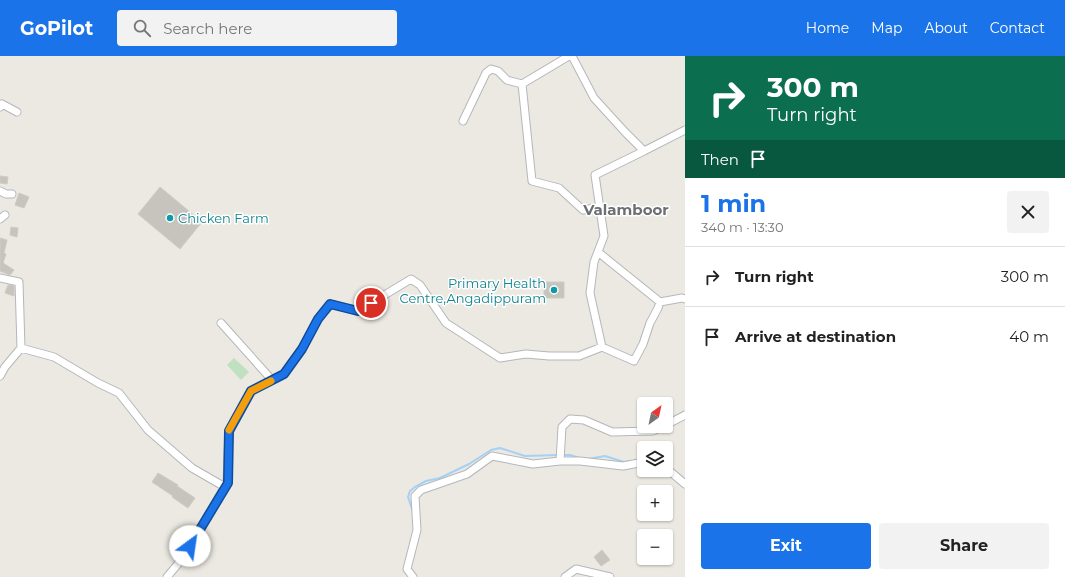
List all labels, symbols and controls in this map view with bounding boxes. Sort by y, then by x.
search box [117,10,397,46]
text: GoPilot [20,17,93,40]
icon: search [131,17,153,39]
text: Search here [163,19,252,38]
text: Home [806,19,849,37]
text: Map [871,19,902,37]
text: About [924,19,968,37]
text: Contact [990,19,1045,37]
text: 300 m [767,70,859,104]
icon: right [701,72,753,124]
text: Turn right [767,104,857,126]
icon: arrive [747,148,769,170]
text: Then [701,150,739,169]
text: 1 min [701,189,766,218]
button: close [1007,191,1049,233]
district label: Valamboor [582,200,669,219]
place label: Chicken Farm [178,210,269,226]
marker: Chicken Farm [165,213,175,223]
text: 340 m · 13:30 [701,219,784,235]
icon: right [701,266,723,288]
text: Turn right [735,267,814,286]
text: 300 m [1001,267,1049,286]
place label: Primary Health Centre,Angadippuram [400,275,546,306]
marker: Primary Health Centre,Angadippuram [549,285,559,295]
pin [354,286,388,320]
icon: arrive [360,292,382,314]
icon: arrive [701,326,723,348]
text: Arrive at destination [735,327,896,346]
text: 40 m [1009,327,1049,346]
north arrow [637,397,673,433]
map controls [637,397,673,565]
button: layers [637,441,673,477]
button: + [637,485,673,521]
button: Exit [701,523,871,569]
button: Share [879,523,1049,569]
position arrow [169,525,211,567]
button: − [637,529,673,565]

